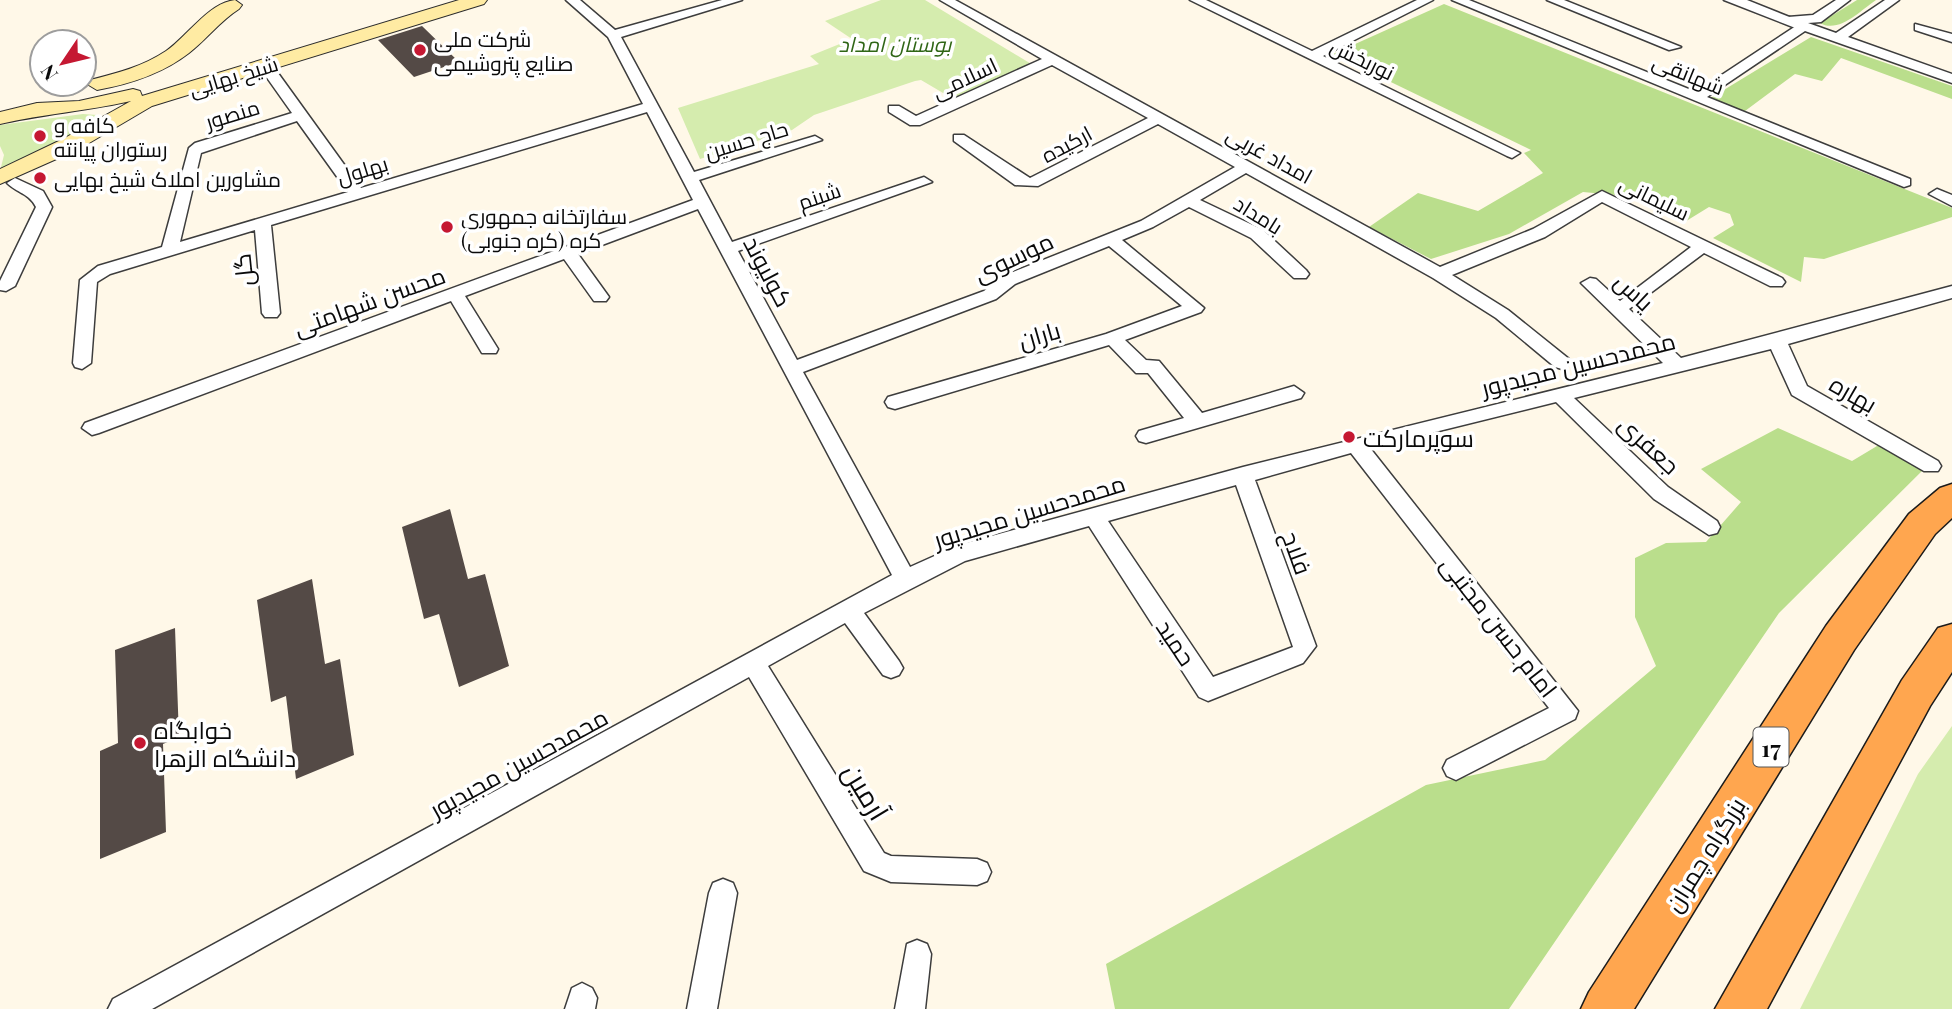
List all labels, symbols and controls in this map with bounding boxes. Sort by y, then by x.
place label: شرکت ملی صنایع پتروشیمی [434,24,573,78]
north arrow [28,28,98,98]
park label: بوستان امداد [839,29,953,58]
street label: نوربخش [1326,31,1400,86]
marker: شرکت ملی صنایع پتروشیمی [412,42,428,58]
street label: شهانقی [1649,46,1729,101]
street label: شیخ بهایی [185,48,282,104]
street label: اسلامی [927,50,1002,105]
text: N [34,60,63,86]
street label: منصور [201,92,263,135]
place label: کافه و رستوران پیانته [54,110,167,164]
street label: حاج حسین [701,113,792,167]
street label: ارکیده [1036,118,1096,168]
street label: امداد غربی [1221,119,1318,190]
marker: کافه و رستوران پیانته [32,128,48,144]
street label: بهلول [333,148,391,191]
place label: مشاورین املاک شیخ بهایی [54,164,281,194]
street label: سلیمانی [1615,168,1695,227]
marker: مشاورین املاک شیخ بهایی [32,170,48,186]
street label: شبنم [794,175,845,217]
street label: بامداد [1229,188,1289,240]
place label: سفارتخانه جمهوری کره (کره جنوبی) [461,201,627,254]
marker: سفارتخانه جمهوری کره (کره جنوبی) [439,219,455,235]
street label: موسوی [968,224,1058,288]
street label: کولیوند [737,230,801,312]
street label: گل [224,252,260,288]
street label: محسن شهامتی [289,258,449,342]
street label: یاس [1609,265,1662,318]
street label: باران [1014,313,1064,355]
street label: محمدحسین مجیدپور [1476,323,1679,405]
street label: بهاره [1824,367,1884,419]
street label: جعفری [1613,408,1687,480]
place label: سوپرمارکت [1363,421,1474,455]
marker: سوپرمارکت [1341,429,1357,445]
street label: محمدحسین مجیدپور [927,466,1129,557]
street label: فلاح [1273,526,1321,579]
street label: امام حسن مجتبی [1433,549,1565,705]
street label: حمید [1150,613,1204,671]
street label: محمدحسین مجیدپور [421,700,614,827]
place label: خوابگاه دانشگاه الزهرا [154,713,296,773]
road number: 17 [1754,727,1788,766]
marker: خوابگاه دانشگاه الزهرا [132,735,148,751]
street label: آرمین [836,755,899,827]
street label: بزرگراه چمران [1656,791,1753,918]

